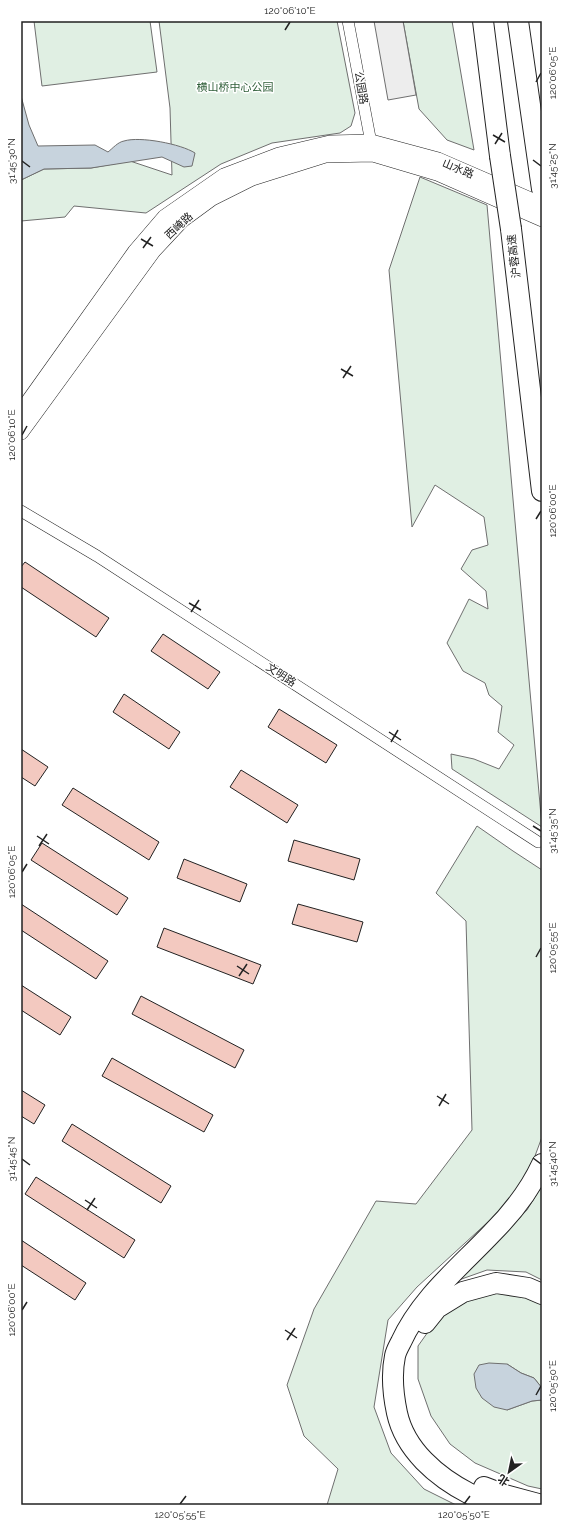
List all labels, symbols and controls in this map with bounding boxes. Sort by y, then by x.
text: 120°06'10"E [264,5,316,16]
text: 120°06'05"E [547,47,558,99]
street label: 公园路 [352,71,370,105]
park label: 横山桥中心公园 [197,81,274,94]
text: 31°45'30"N [6,138,17,184]
text: 31°45'25"N [547,143,558,189]
street label: 山水路 [440,157,476,181]
street label: 西崦路 [162,210,196,242]
street label: 沪蓉高速 [505,233,523,279]
text: 120°06'10"E [6,409,17,461]
text: 120°06'00"E [547,484,558,538]
street label: 文明路 [264,661,298,689]
text: 31°45'35"N [547,808,558,854]
text: 120°06'05"E [6,846,17,898]
text: 120°05'55"E [547,922,558,974]
text: 31°45'45"N [6,1137,17,1181]
text: 31°45'40"N [547,1141,558,1187]
text: 120°06'00"E [6,1283,17,1337]
text: 120°05'50"E [547,1360,558,1412]
north arrow [489,1452,529,1492]
text: 北 [496,1472,512,1488]
text: 120°05'55"E [154,1509,206,1520]
text: 120°05'50"E [438,1509,490,1520]

